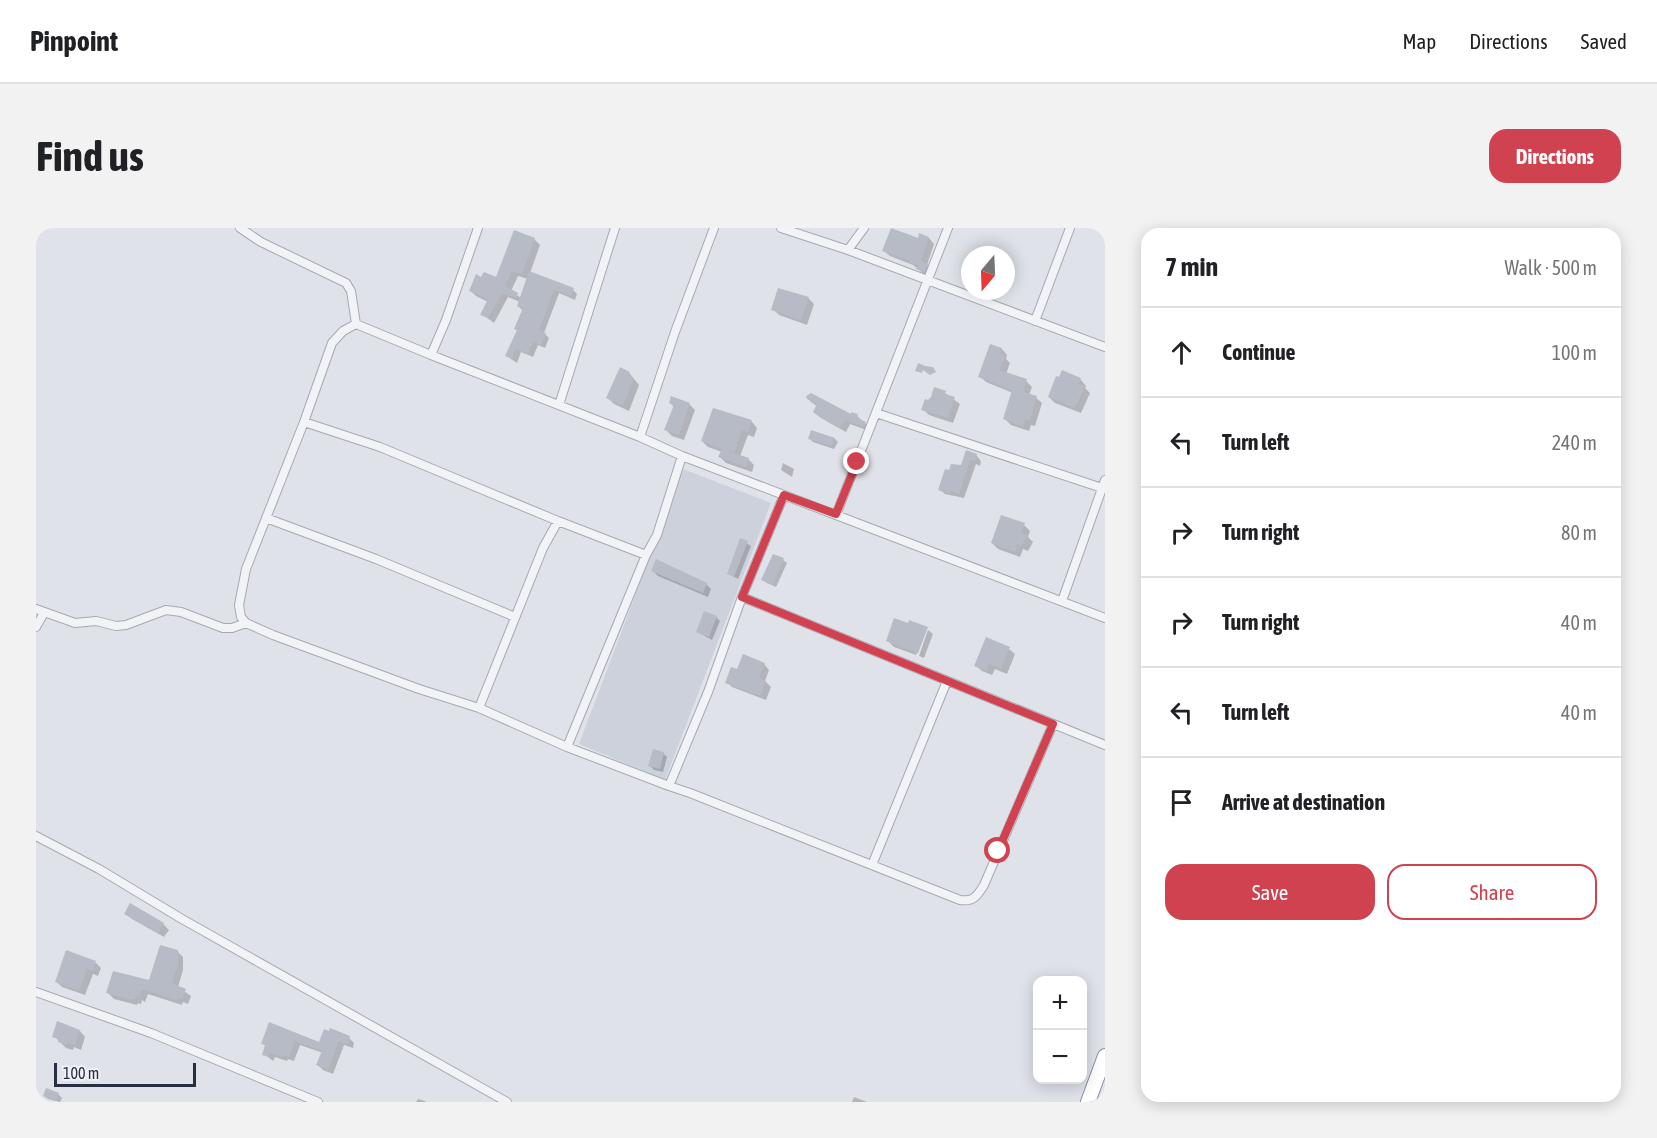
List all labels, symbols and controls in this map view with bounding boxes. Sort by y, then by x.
text: Pinpoint [30,25,118,57]
text: Map [1402,29,1436,53]
text: Directions [1469,29,1548,53]
text: Saved [1581,29,1627,53]
button: Directions [1489,129,1621,183]
text: Find us [36,132,144,180]
north arrow [961,246,1015,300]
text: 7 min [1165,252,1218,282]
text: Walk · 500 m [1505,256,1597,279]
icon: ahead [1165,336,1198,369]
text: Continue [1222,339,1296,365]
text: 100 m [1552,341,1597,364]
icon: left [1165,426,1198,459]
text: Turn left [1222,429,1289,455]
text: 240 m [1552,431,1597,454]
route end [843,448,869,474]
icon: right [1165,516,1198,549]
text: Turn right [1222,519,1299,545]
text: 80 m [1561,521,1597,544]
icon: right [1165,606,1198,639]
text: Turn right [1222,609,1299,635]
text: 40 m [1561,611,1597,634]
icon: left [1165,696,1198,729]
text: Turn left [1222,699,1289,725]
text: 40 m [1561,701,1597,724]
icon: arrive [1165,786,1198,819]
text: Arrive at destination [1222,789,1385,815]
route start [984,837,1010,863]
button: Save [1165,864,1375,920]
button: Share [1387,864,1597,920]
map controls [1033,976,1087,1084]
button: + [1033,976,1087,1030]
button: − [1033,1030,1087,1084]
scale bar [54,1060,196,1088]
text: 100 m [63,1064,99,1082]

